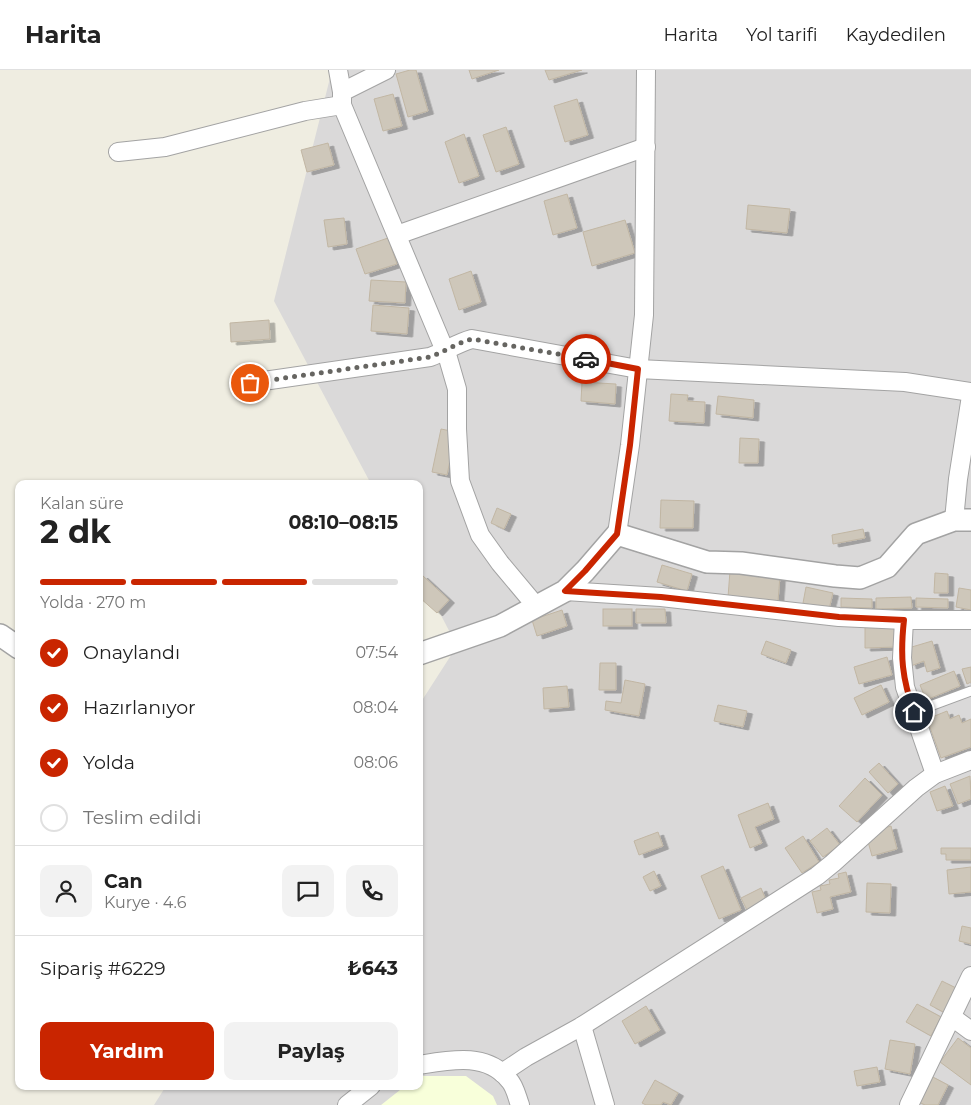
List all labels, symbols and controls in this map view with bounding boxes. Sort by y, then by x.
text: Harita [25,20,102,49]
text: Harita [663,24,718,46]
text: Yol tarifi [746,24,818,46]
text: Kaydedilen [846,24,946,46]
courier [561,334,611,384]
icon: car [572,345,600,373]
pin [229,362,271,404]
icon: bag [236,369,264,397]
text: Kalan süre [40,494,124,513]
text: 08:10–08:15 [288,511,398,534]
text: 2 dk [40,512,111,551]
text: Yolda · 270 m [40,593,146,612]
icon: check [40,639,68,667]
text: Onaylandı [83,641,180,664]
text: 07:54 [355,643,398,662]
pin [893,691,935,733]
icon: check [40,694,68,722]
text: Hazırlanıyor [83,696,196,719]
text: 08:04 [353,698,398,717]
icon: home [900,698,928,726]
icon: check [40,749,68,777]
text: Yolda [83,751,135,774]
text: 08:06 [353,753,398,772]
text: Teslim edildi [83,806,202,829]
button: person [40,865,92,917]
button: chat [282,865,334,917]
button: phone [346,865,398,917]
text: Can [104,870,143,893]
text: Kurye · 4.6 [104,893,187,912]
text: Sipariş #6229 [40,957,166,980]
text: ₺643 [347,957,398,980]
button: Yardım [40,1022,214,1080]
button: Paylaş [224,1022,398,1080]

